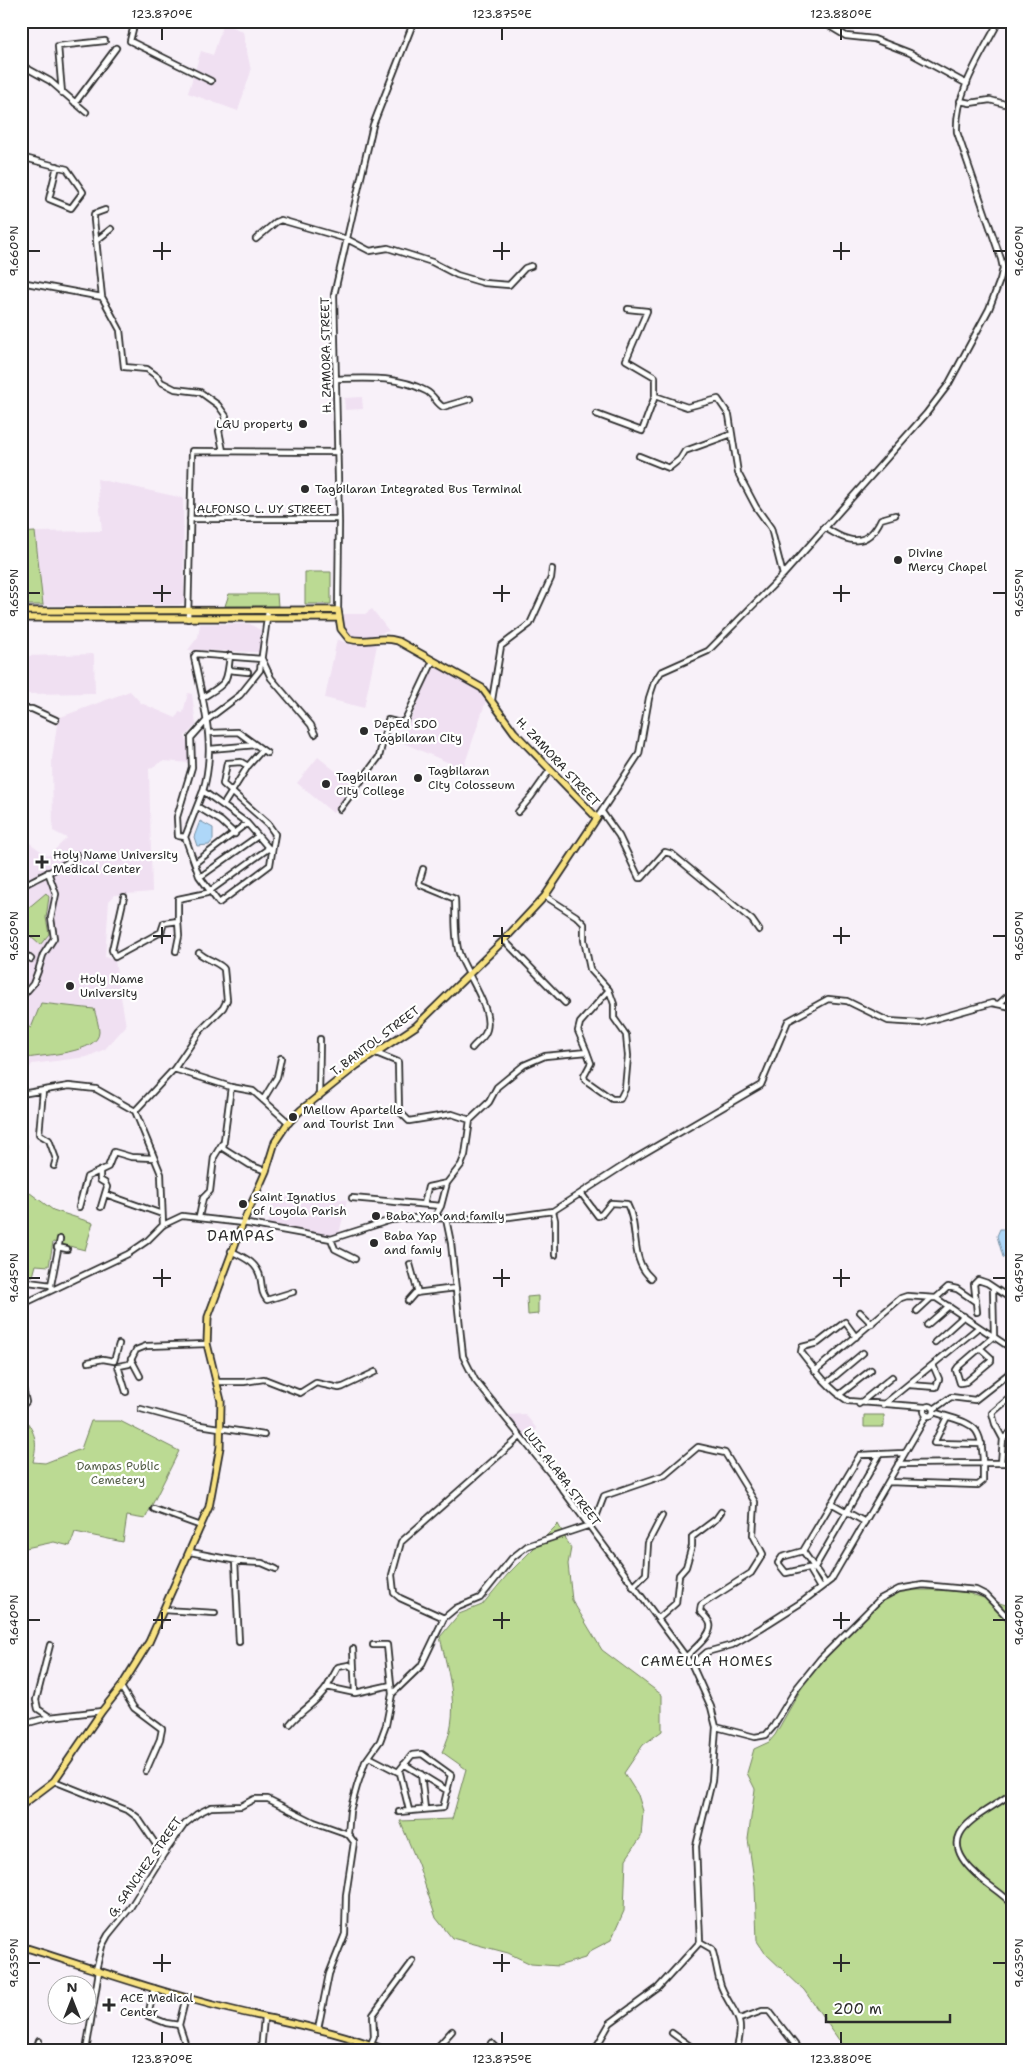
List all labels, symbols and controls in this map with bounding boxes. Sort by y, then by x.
text: 123.870°E [132,6,192,22]
text: 123.875°E [472,6,532,22]
text: 123.880°E [810,6,872,22]
text: 9.660°N [6,226,22,276]
text: 9.660°N [1011,226,1027,276]
street label: H. ZAMORA STREET [317,296,335,413]
place label: LGU property [216,416,293,432]
marker: LGU property [297,418,309,430]
place label: Tagbilaran Integrated Bus Terminal [315,481,522,497]
marker: Tagbilaran Integrated Bus Terminal [299,483,311,495]
street label: ALFONSO L. UY STREET [197,501,332,517]
place label: Divine Mercy Chapel [908,545,987,575]
marker: Divine Mercy Chapel [892,554,904,566]
text: 9.655°N [6,569,22,617]
text: 9.655°N [1011,569,1027,617]
street label: H. ZAMORA STREET [513,714,604,810]
place label: DepEd SDO Tagbilaran City [374,716,462,746]
marker: DepEd SDO Tagbilaran City [358,725,370,737]
place label: Tagbilaran City Colosseum [428,763,515,793]
place label: Tagbilaran City College [336,769,405,799]
marker: Tagbilaran City Colosseum [412,772,424,784]
marker: Tagbilaran City College [320,778,332,790]
place label: Holy Name University Medical Center [53,847,178,877]
marker: Holy Name University Medical Center [35,855,49,869]
text: 9.650°N [6,911,22,961]
text: 9.650°N [1011,911,1027,961]
place label: Holy Name University [80,971,144,1001]
marker: Holy Name University [64,980,76,992]
street label: T. BANTOL STREET [327,1002,423,1080]
place label: Mellow Apartelle and Tourist Inn [303,1102,404,1132]
marker: Mellow Apartelle and Tourist Inn [287,1111,299,1123]
place label: Saint Ignatius of Loyola Parish [253,1189,347,1219]
marker: Saint Ignatius of Loyola Parish [237,1198,249,1210]
place label: Baba Yap and family [386,1208,505,1224]
marker: Baba Yap and family [370,1210,382,1222]
district label: DAMPAS [207,1226,275,1246]
place label: Baba Yap and famiy [384,1228,442,1258]
marker: Baba Yap and famiy [368,1237,380,1249]
text: 9.645°N [6,1253,22,1303]
text: 9.645°N [1011,1253,1027,1303]
street label: LUIS ALABA STREET [520,1425,604,1530]
park label: Dampas Public Cemetery [76,1458,160,1488]
text: 9.640°N [6,1595,22,1646]
text: 9.640°N [1011,1595,1027,1646]
district label: CAMELLA HOMES [641,1652,773,1670]
street label: G. SANCHEZ STREET [104,1813,186,1920]
text: 9.635°N [6,1938,22,1988]
text: 9.635°N [1011,1938,1027,1988]
north arrow [48,1974,98,2024]
text: N [66,1978,78,1996]
place label: ACE Medical Center [120,1990,194,2020]
scale bar [826,1992,949,2024]
marker: ACE Medical Center [102,1998,116,2012]
text: 200 m [833,1999,882,2019]
text: 123.870°E [132,2051,192,2067]
text: 123.875°E [472,2051,532,2067]
text: 123.880°E [810,2051,872,2067]

